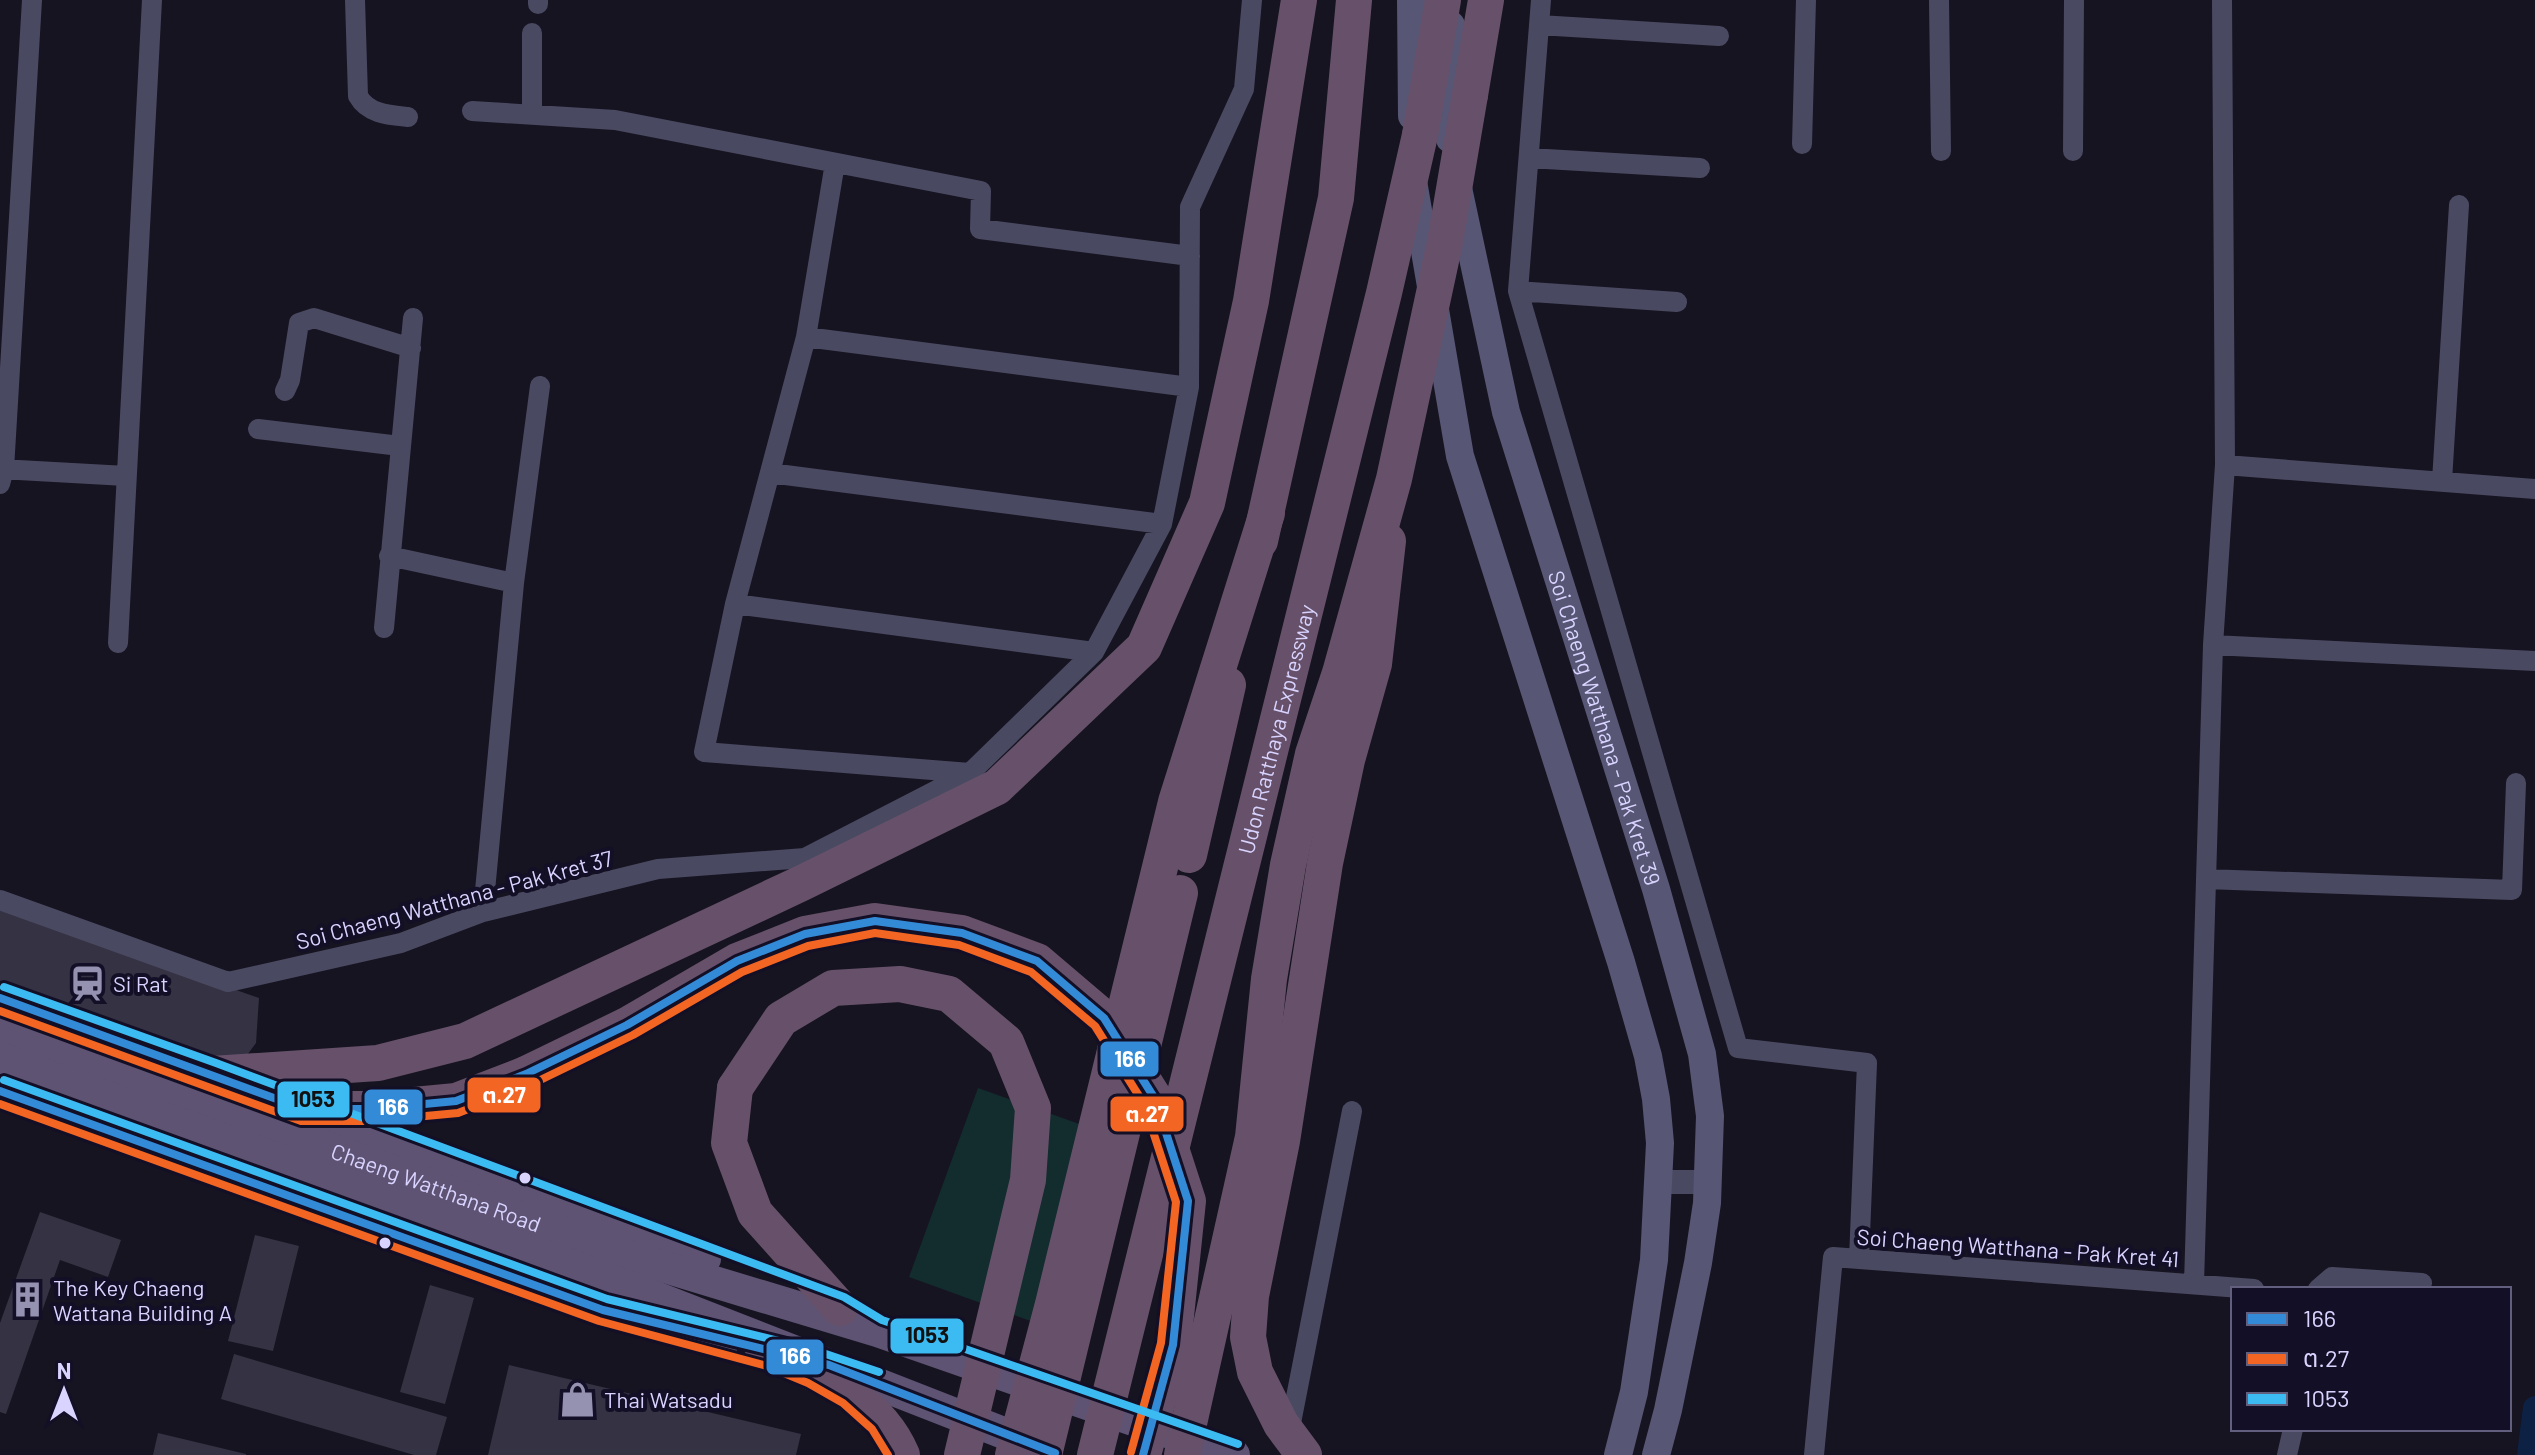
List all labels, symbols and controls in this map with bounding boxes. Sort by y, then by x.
street label: Soi Chaeng Watthana - Pak Kret 39 [1544,567,1667,888]
street label: Udon Ratthaya Expressway [1232,602,1319,857]
street label: Soi Chaeng Watthana - Pak Kret 37 [293,844,615,954]
station icon: Si Rat [68,964,106,1002]
place label: Si Rat [113,970,168,996]
line badge: 166 [1099,1040,1160,1078]
text: 166 [1114,1045,1146,1071]
line badge: ต.27 [466,1076,542,1114]
line badge: 1053 [276,1080,351,1119]
text: ต.27 [482,1081,526,1107]
text: 1053 [291,1085,335,1111]
line badge: 166 [363,1088,424,1126]
text: 166 [377,1093,409,1119]
line badge: ต.27 [1109,1095,1185,1133]
text: ต.27 [1125,1100,1169,1126]
street label: Chaeng Watthana Road [328,1137,545,1237]
unlabelled marker [517,1170,533,1186]
street label: Soi Chaeng Watthana - Pak Kret 41 [1856,1223,2180,1271]
unlabelled marker [377,1235,393,1251]
place label: The Key Chaeng Wattana Building A [53,1274,232,1325]
building icon: The Key Chaeng Wattana Building A [8,1281,46,1319]
legend [2231,1287,2511,1431]
text: 166 [2303,1303,2336,1332]
line badge: 1053 [889,1317,965,1355]
text: 1053 [905,1321,949,1347]
line badge: 166 [765,1338,825,1376]
text: 166 [779,1342,811,1368]
text: ต.27 [2303,1343,2349,1372]
north arrow [24,1351,104,1431]
text: N [57,1357,71,1383]
shop icon: Thai Watsadu [559,1380,597,1418]
text: 1053 [2303,1383,2350,1412]
place label: Thai Watsadu [604,1386,733,1412]

